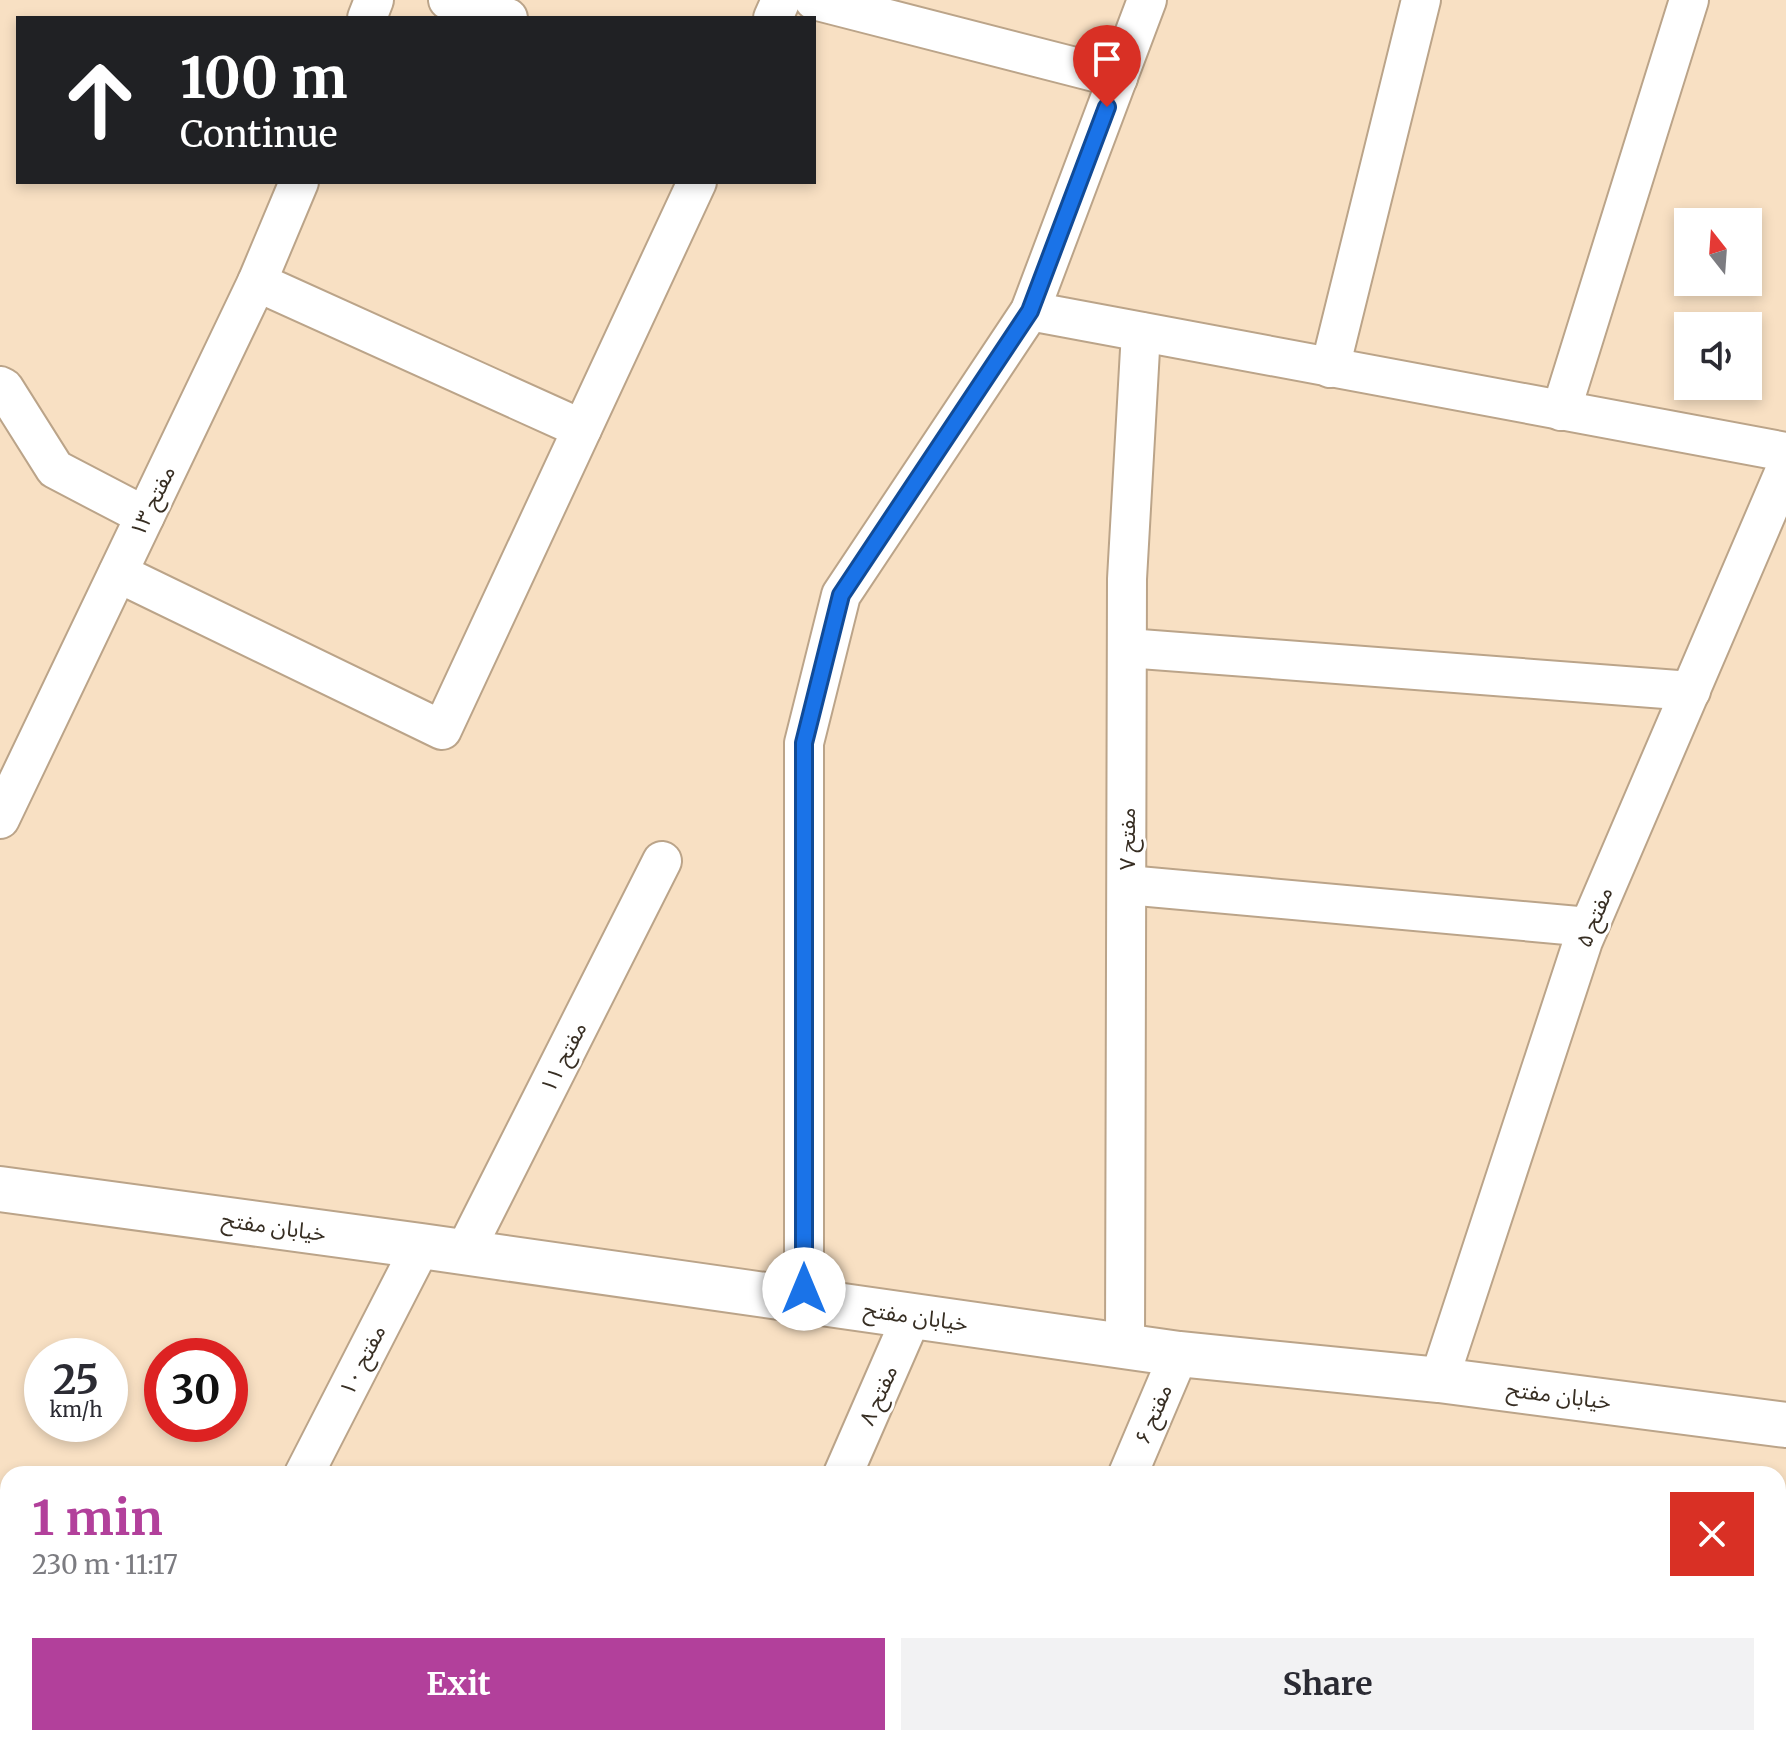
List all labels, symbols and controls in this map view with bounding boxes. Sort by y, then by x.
pin [1073,25,1141,107]
icon: arrive [1085,37,1129,81]
text: 100 m [180,43,348,113]
icon: ahead [48,48,152,152]
text: Continue [180,112,338,157]
north arrow [1674,208,1762,296]
map controls [1674,208,1762,400]
button: sound [1674,312,1762,400]
street label: مفتح ۱۳ [123,461,184,542]
street label: مفتح ۷ [1113,808,1144,870]
street label: مفتح ۵ [1569,883,1622,952]
street label: مفتح ۱۱ [533,1017,595,1098]
street label: خیابان مفتح [220,1205,328,1250]
position arrow [762,1247,846,1331]
street label: خیابان مفتح [862,1295,970,1340]
street label: مفتح ۱۰ [332,1320,394,1401]
speed limit sign: 30 [144,1338,248,1442]
text: 25 [53,1355,99,1405]
street label: مفتح ۸ [852,1361,906,1431]
street label: خیابان مفتح [1505,1375,1613,1418]
street label: مفتح ۶ [1128,1380,1181,1450]
text: km/h [50,1397,102,1422]
text: 1 min [32,1488,163,1548]
button: close [1670,1492,1754,1576]
text: 230 m · 11:17 [32,1548,178,1581]
button: Exit [32,1638,885,1730]
button: Share [901,1638,1754,1730]

